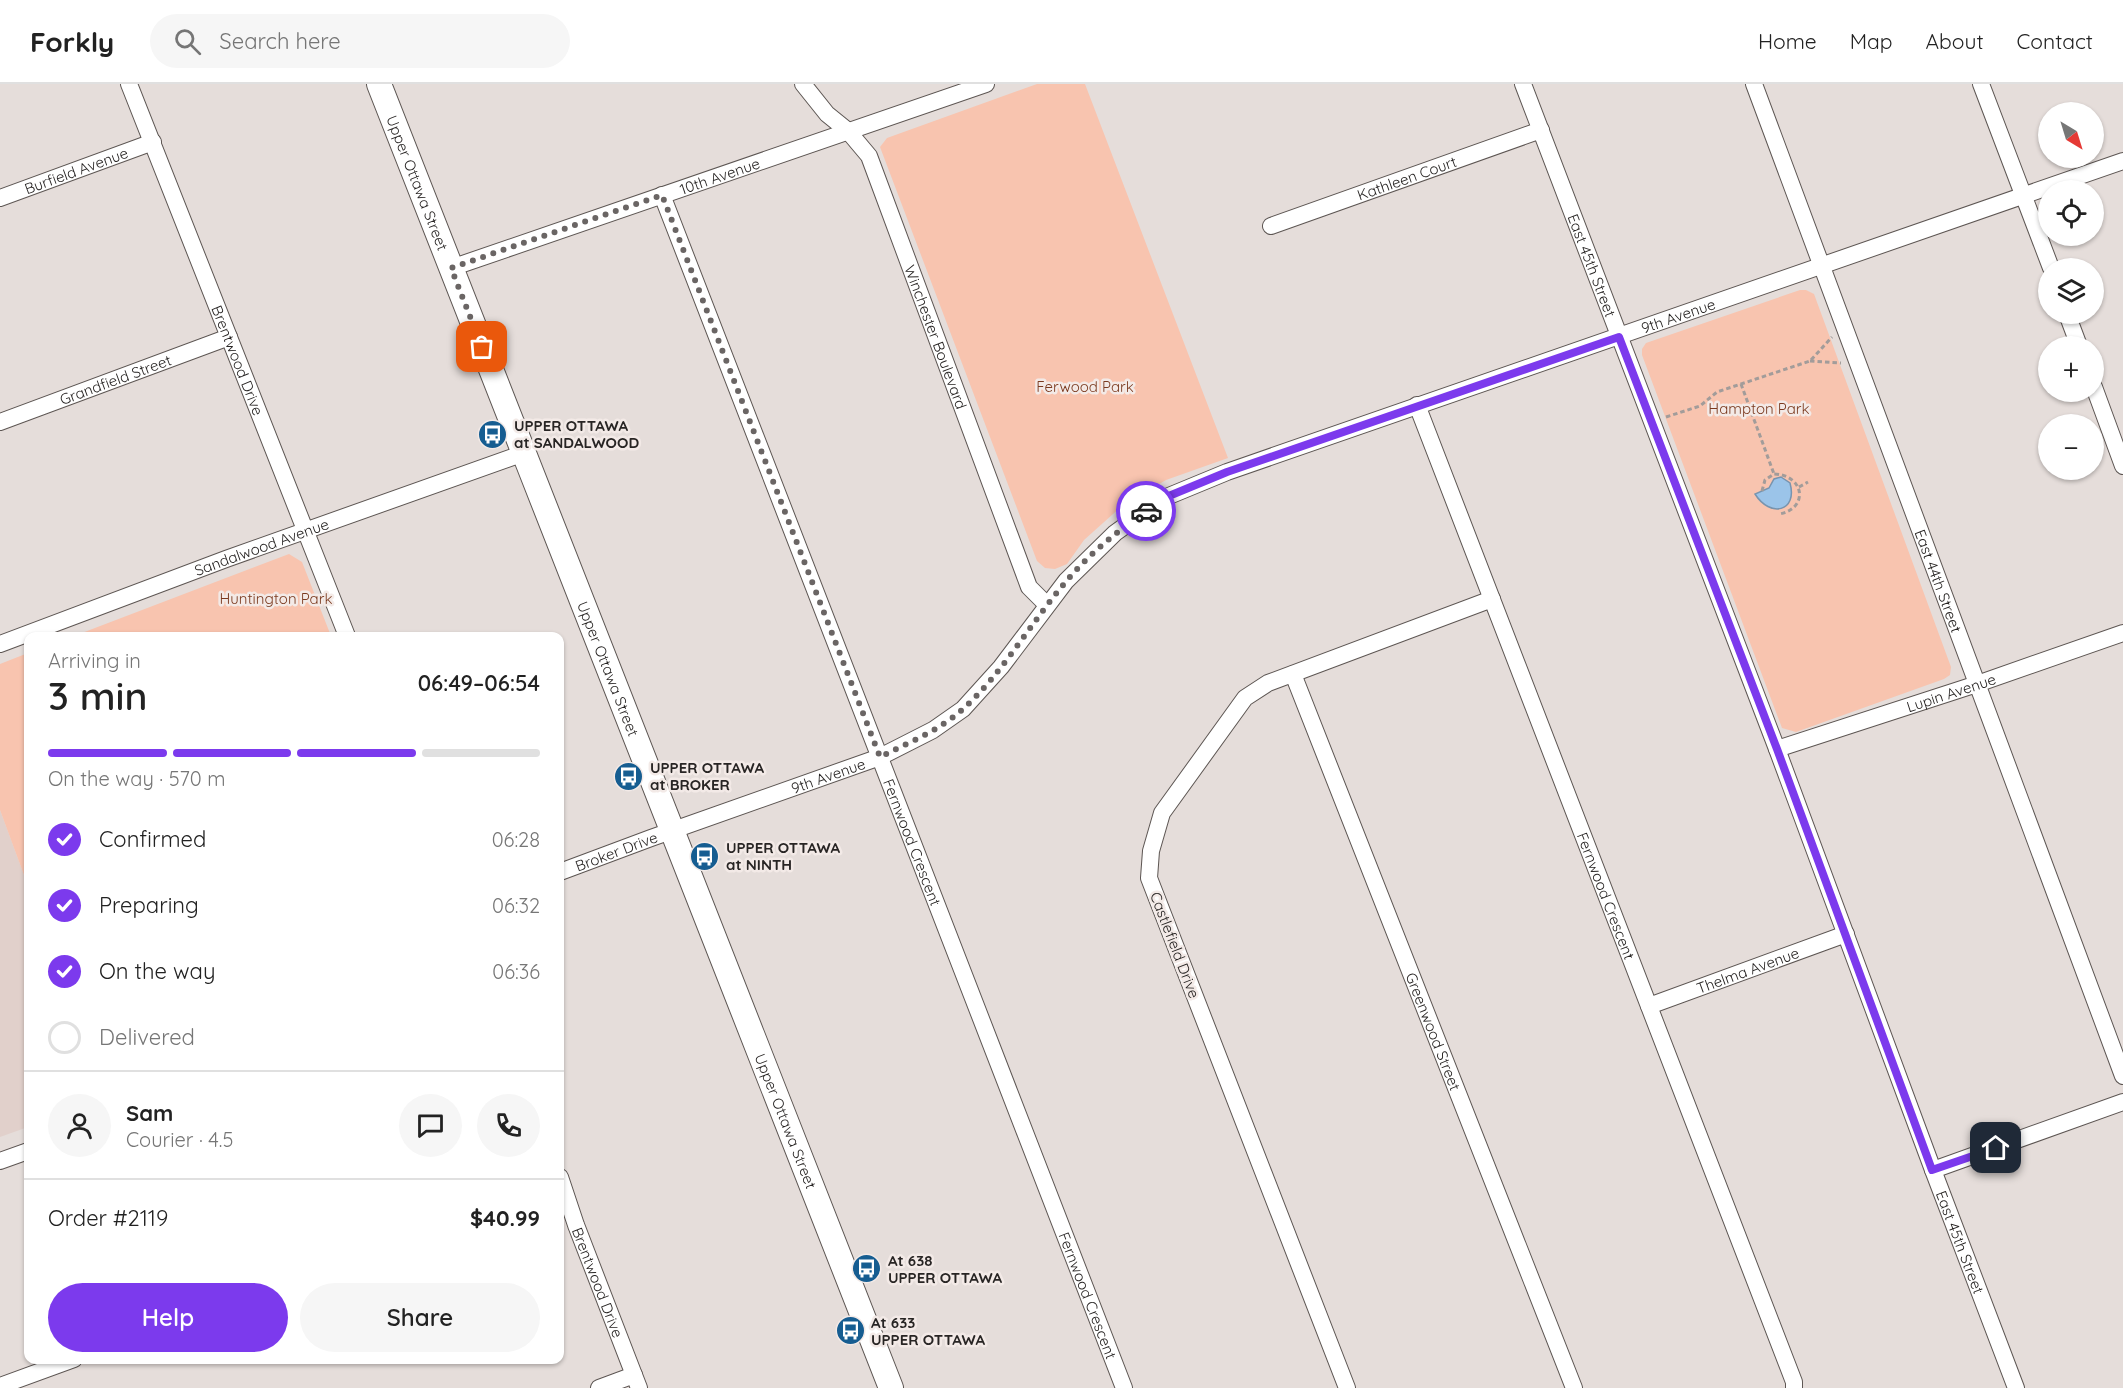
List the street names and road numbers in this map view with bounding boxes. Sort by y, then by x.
street label: Upper Ottawa Street [383,112,453,253]
street label: Burfield Avenue [22,142,131,198]
street label: Kathleen Court [1354,151,1459,204]
street label: 10th Avenue [677,153,762,198]
street label: East 45th Street [1564,211,1621,319]
street label: Winchester Boulevard [901,262,972,412]
street label: 9th Avenue [1638,294,1718,337]
street label: Brentwood Drive [208,302,268,418]
street label: Grandfield Street [57,350,174,409]
street label: Sandalwood Avenue [192,514,331,580]
street label: East 44th Street [1911,527,1967,635]
street label: Upper Ottawa Street [573,598,644,739]
street label: Lupin Avenue [1904,669,1998,716]
street label: 9th Avenue [788,753,868,797]
street label: Fernwood Crescent [879,776,946,908]
street label: Broker Drive [572,827,660,875]
street label: Fernwood Crescent [1573,830,1639,962]
street label: Castlefield Drive [1146,889,1204,1001]
street label: Thelma Avenue [1694,943,1801,997]
street label: Greenwood Street [1402,970,1465,1093]
street label: Upper Ottawa Street [751,1051,821,1191]
street label: East 45th Street [1932,1188,1989,1296]
street label: Brentwood Drive [568,1224,628,1340]
street label: Fernwood Crescent [1055,1229,1121,1362]

